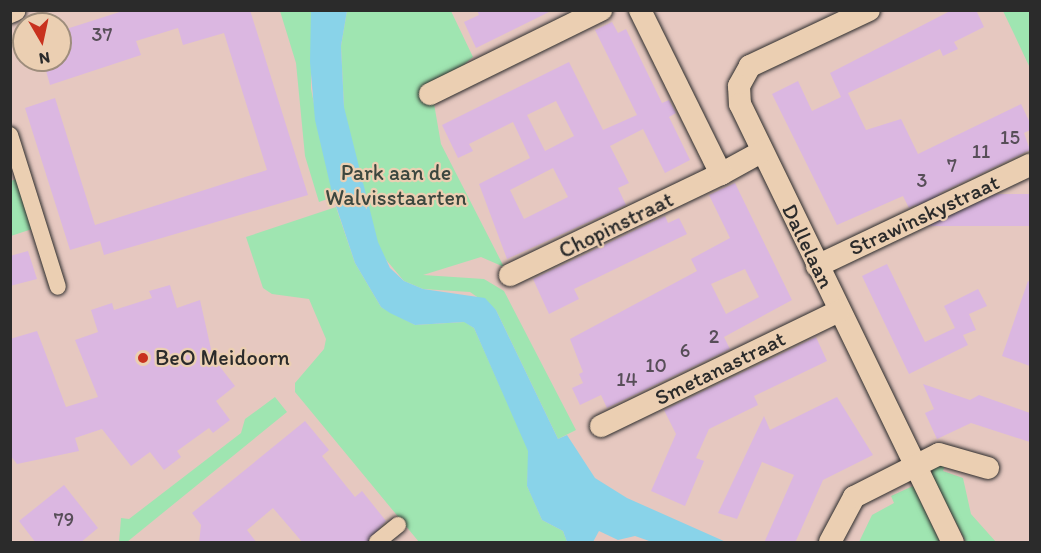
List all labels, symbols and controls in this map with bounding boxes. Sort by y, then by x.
north arrow [12,12,72,72]
house number: 37 [92,22,112,46]
text: N [38,48,51,69]
house number: 15 [1000,125,1020,149]
house number: 11 [972,139,990,163]
house number: 7 [947,153,957,177]
park label: Park aan de Walvisstaarten [325,159,467,210]
house number: 3 [917,168,927,192]
street label: Strawinskystraat [845,169,1003,261]
street label: Chopinstraat [554,186,678,264]
street label: Dallelaan [776,200,840,292]
house number: 2 [709,324,719,348]
street label: Smetanastraat [651,325,789,411]
house number: 6 [680,338,690,362]
place label: BeO Meidoorn [155,345,289,371]
marker: BeO Meidoorn [136,351,150,365]
house number: 10 [645,353,667,377]
house number: 14 [616,367,638,391]
house number: 79 [54,507,74,531]

